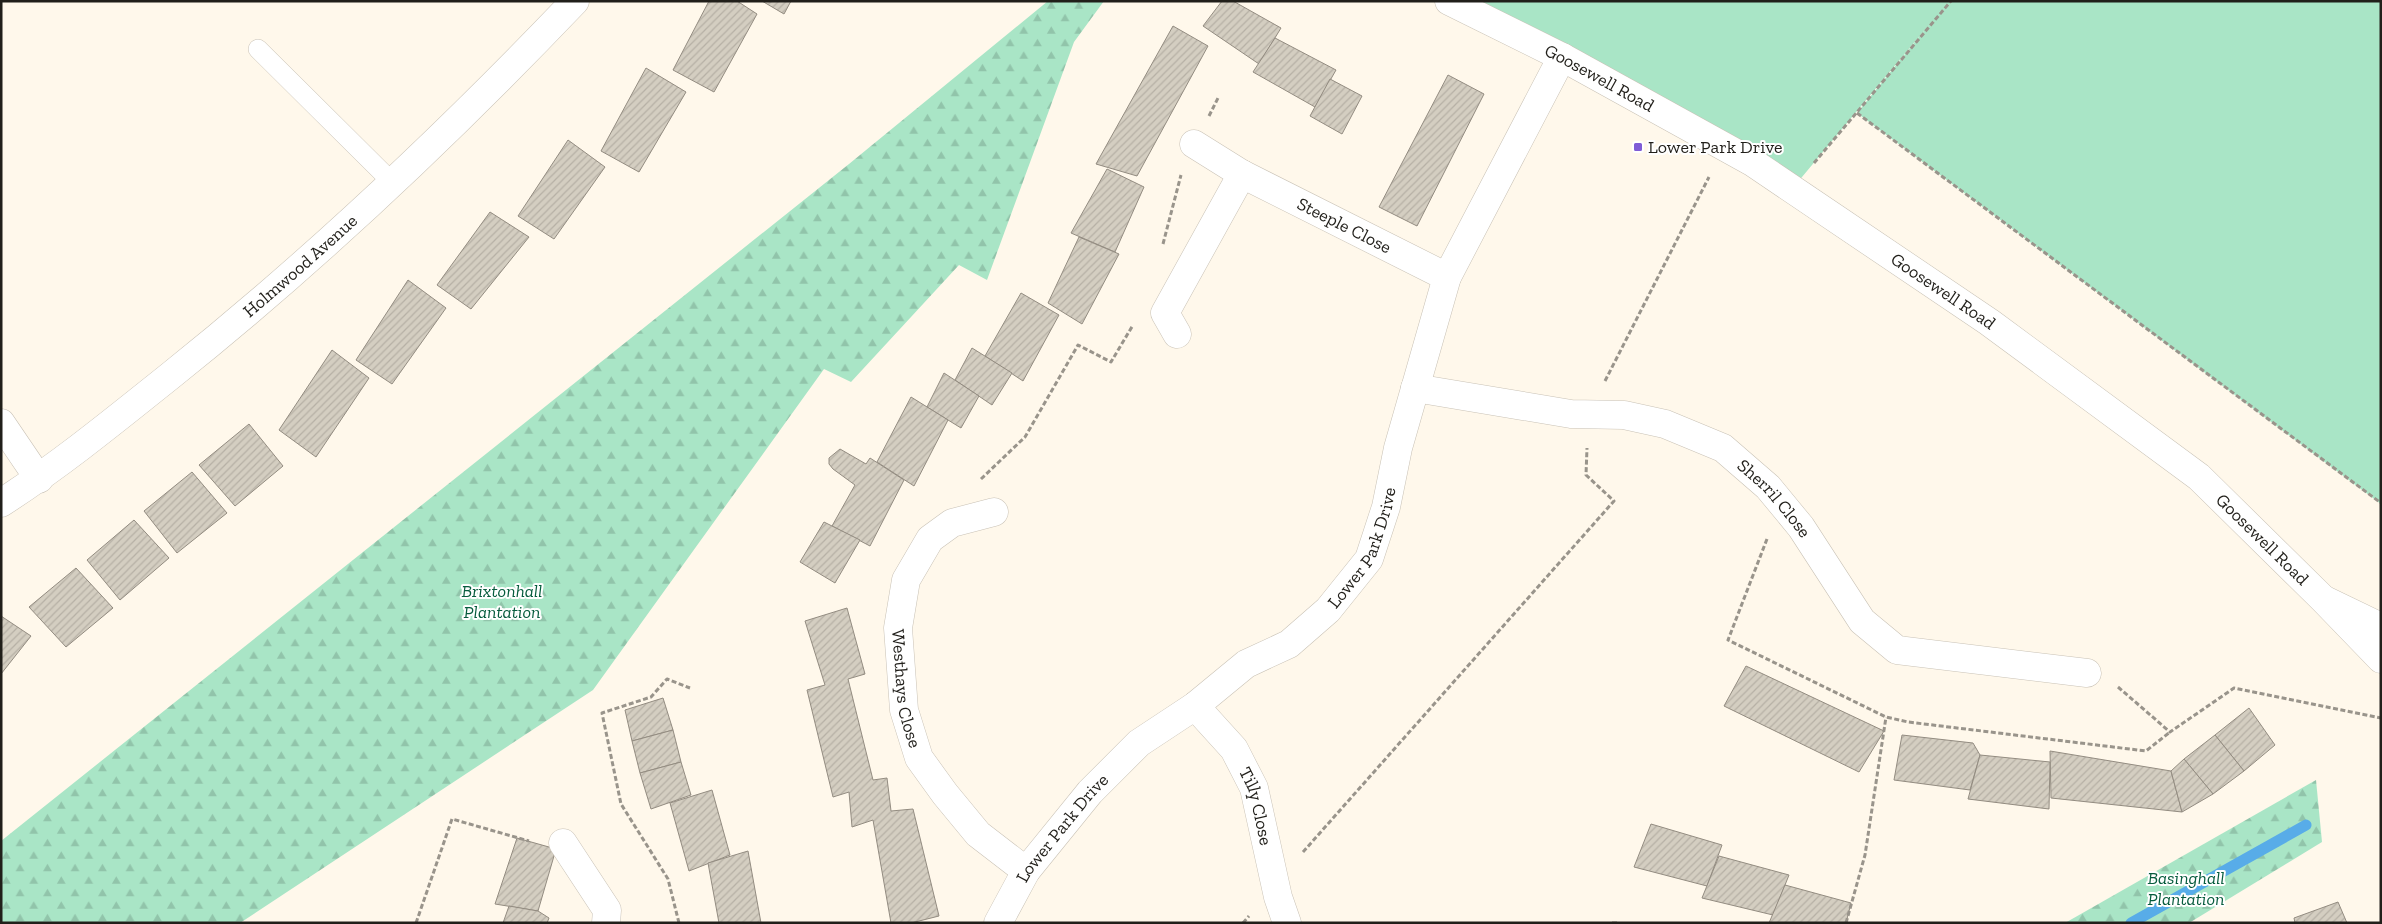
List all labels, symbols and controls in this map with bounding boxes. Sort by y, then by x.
street label: Goosewell Road [1541,39,1658,117]
place label: Lower Park Drive [1648,136,1782,158]
marker: Lower Park Drive [1632,141,1644,153]
street label: Steeple Close [1293,193,1395,258]
street label: Holmwood Avenue [239,210,362,322]
street label: Goosewell Road [1887,248,2000,334]
street label: Sherril Close [1733,454,1816,542]
street label: Lower Park Drive [1323,485,1401,613]
street label: Goosewell Road [2211,489,2313,590]
park label: Brixtonhall Plantation [462,580,542,623]
street label: Westhays Close [887,628,926,751]
street label: Tilly Close [1234,763,1277,847]
street label: Lower Park Drive [1011,769,1113,886]
park label: Basinghall Plantation [2147,867,2225,910]

